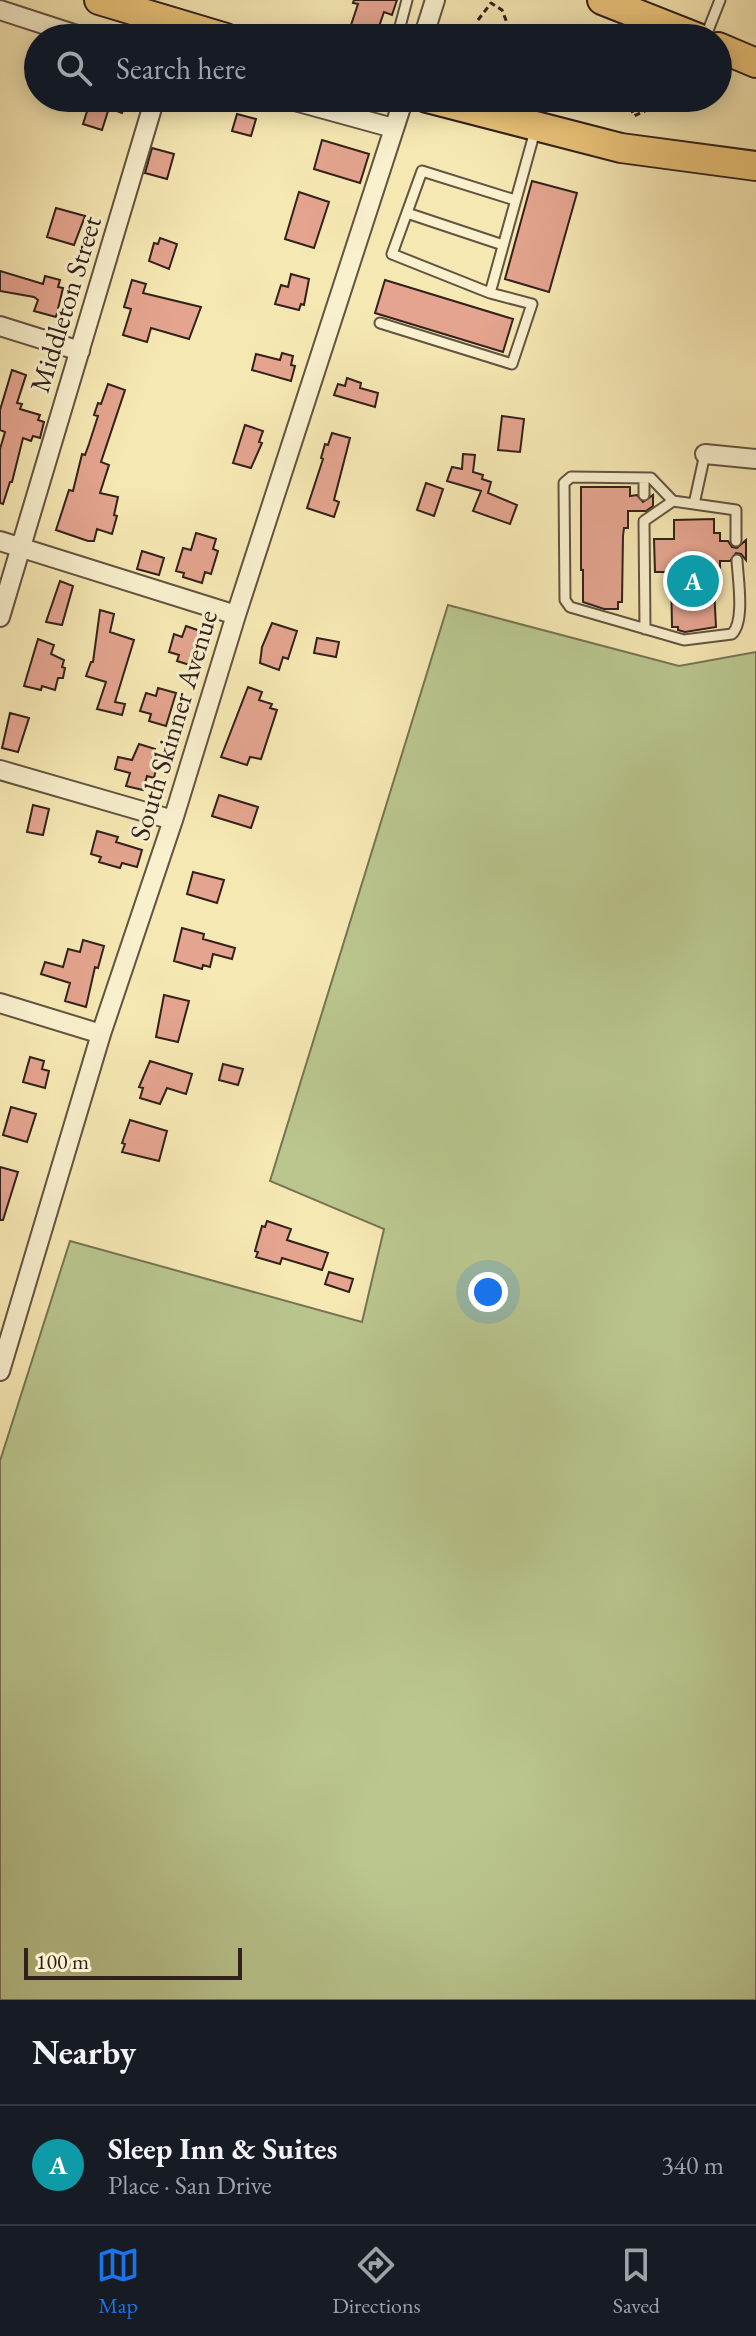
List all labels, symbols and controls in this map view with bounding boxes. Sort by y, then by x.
search box [24,24,732,112]
icon: search [52,46,96,90]
text: Search here [116,49,246,88]
street label: Middleton Street [21,211,109,397]
pin: A [667,551,719,611]
street label: South Skinner Avenue [121,605,225,845]
your location [468,1272,508,1312]
scale bar [24,1944,242,1980]
text: 100 m [36,1947,89,1976]
text: Nearby [32,2030,136,2074]
text: Sleep Inn & Suites [108,2129,337,2168]
text: A [49,2148,67,2182]
text: 340 m [661,2148,724,2182]
text: Place · San Drive [108,2168,272,2202]
tab: Map [96,2243,140,2320]
tab: Directions [332,2243,421,2320]
tab: Saved [613,2243,660,2320]

